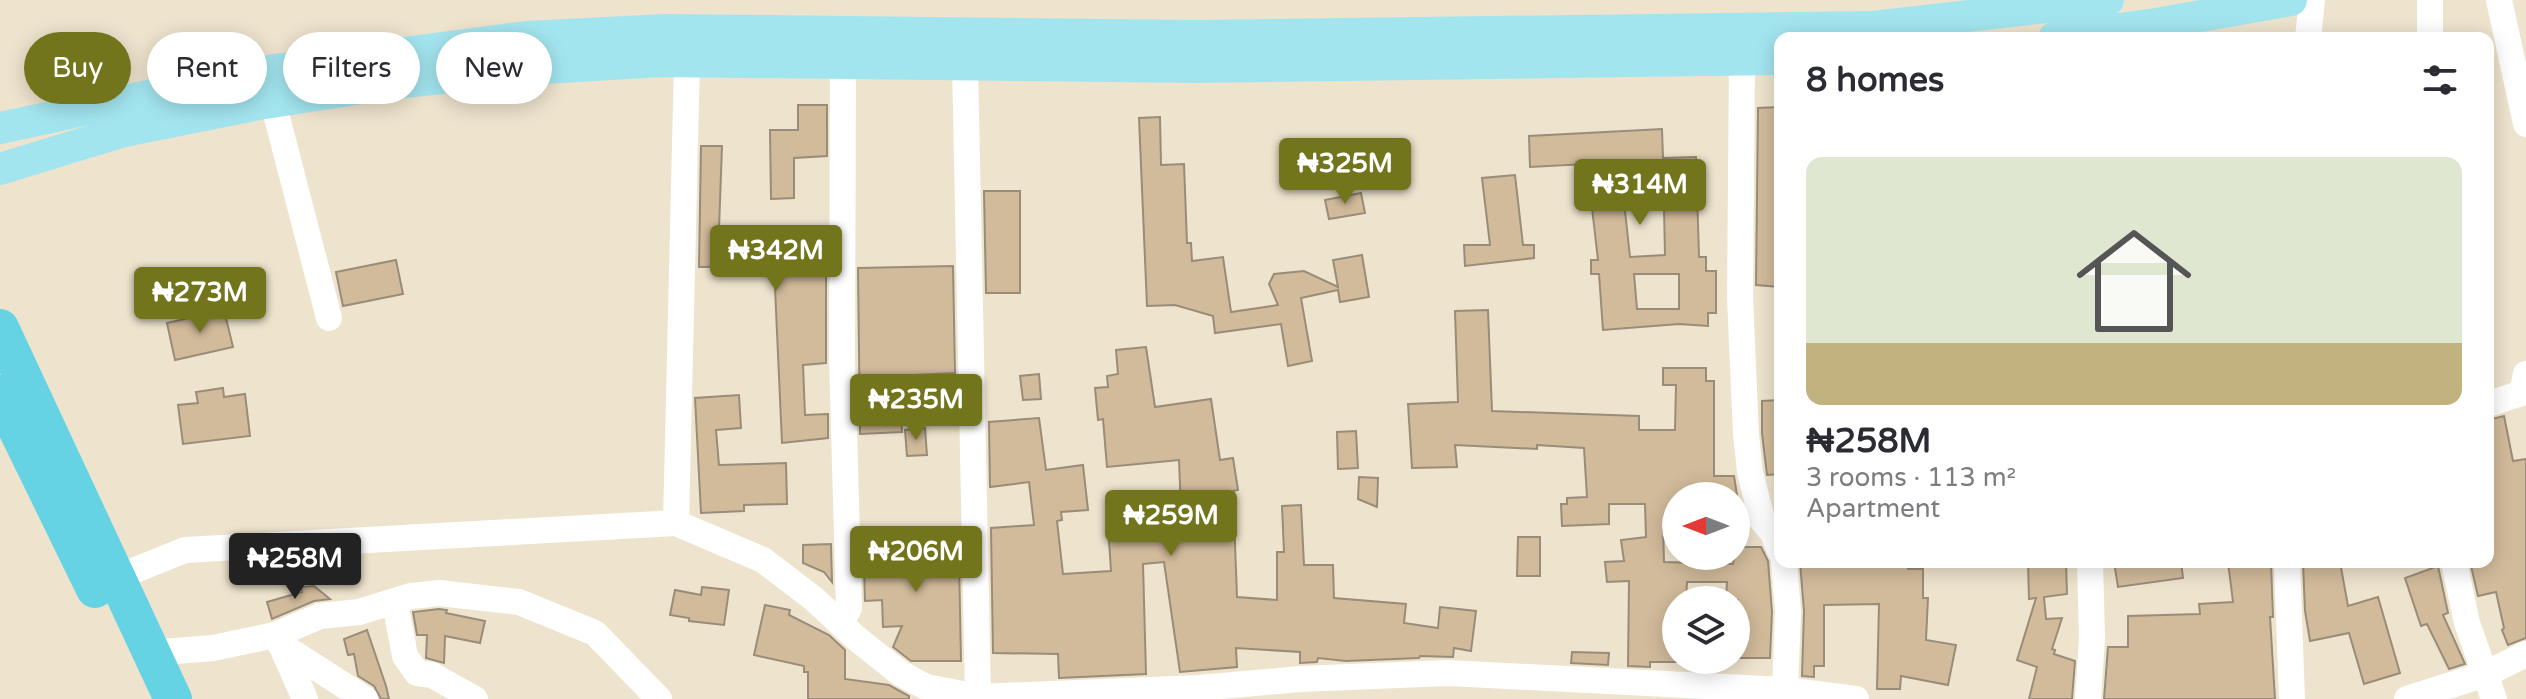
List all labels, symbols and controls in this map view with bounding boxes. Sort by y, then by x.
chip: Buy [24,32,131,104]
chip: Rent [147,32,267,104]
chip: Filters [283,32,420,104]
chip: New [436,32,552,104]
icon: filters [2418,58,2462,102]
text: 8 homes [1806,60,1944,101]
pin: ₦325M [1289,138,1401,206]
text: ₦325M [1297,148,1393,179]
pin: ₦314M [1584,159,1696,227]
text: ₦314M [1592,169,1688,200]
icon: home [2062,209,2206,353]
pin: ₦342M [720,225,832,293]
text: ₦342M [728,235,824,266]
pin: ₦273M [144,267,256,335]
text: ₦273M [152,277,248,308]
pin: ₦235M [860,374,972,442]
text: ₦235M [868,384,964,415]
text: ₦258M [1806,421,1931,462]
text: 3 rooms · 113 m² [1806,462,2016,493]
north arrow [1662,482,1750,570]
map controls [1662,482,1750,674]
pin: ₦259M [1115,490,1227,558]
text: Apartment [1806,493,1940,524]
text: ₦259M [1123,500,1219,531]
pin: ₦206M [860,526,972,594]
pin: ₦258M [239,533,351,601]
text: ₦206M [868,536,964,567]
text: ₦258M [247,543,343,574]
button: layers [1662,586,1750,674]

